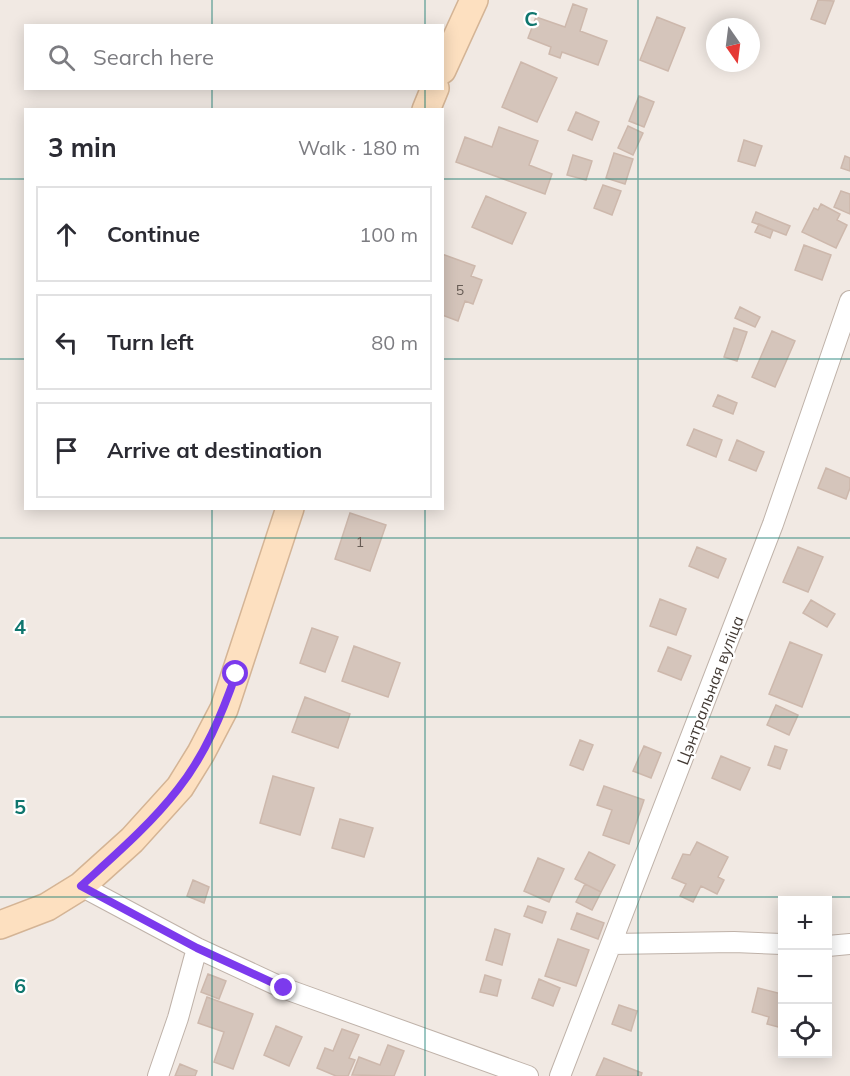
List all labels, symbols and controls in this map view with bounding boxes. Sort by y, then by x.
text: C [524,6,538,31]
north arrow [706,18,760,72]
search box [24,24,444,90]
icon: search [45,41,78,74]
text: Search here [93,43,214,71]
text: 3 min [48,131,117,164]
text: Walk · 180 m [298,135,420,160]
icon: ahead [50,218,83,251]
text: Continue [107,220,200,248]
text: 100 m [359,222,418,247]
house number: 5 [456,281,464,299]
icon: left [50,326,83,359]
text: Turn left [107,328,194,356]
text: 80 m [371,330,418,355]
icon: arrive [50,434,83,467]
text: Arrive at destination [107,436,322,464]
house number: 1 [356,533,364,551]
street label: Цэнтральная вуліца [672,613,748,767]
text: 4 [14,614,26,639]
route start [222,660,248,686]
text: 5 [14,794,26,819]
map controls [778,896,832,1058]
button: + [778,896,832,950]
button: − [778,950,832,1004]
text: 6 [14,973,26,998]
route end [270,974,296,1000]
button: locate [778,1004,832,1058]

